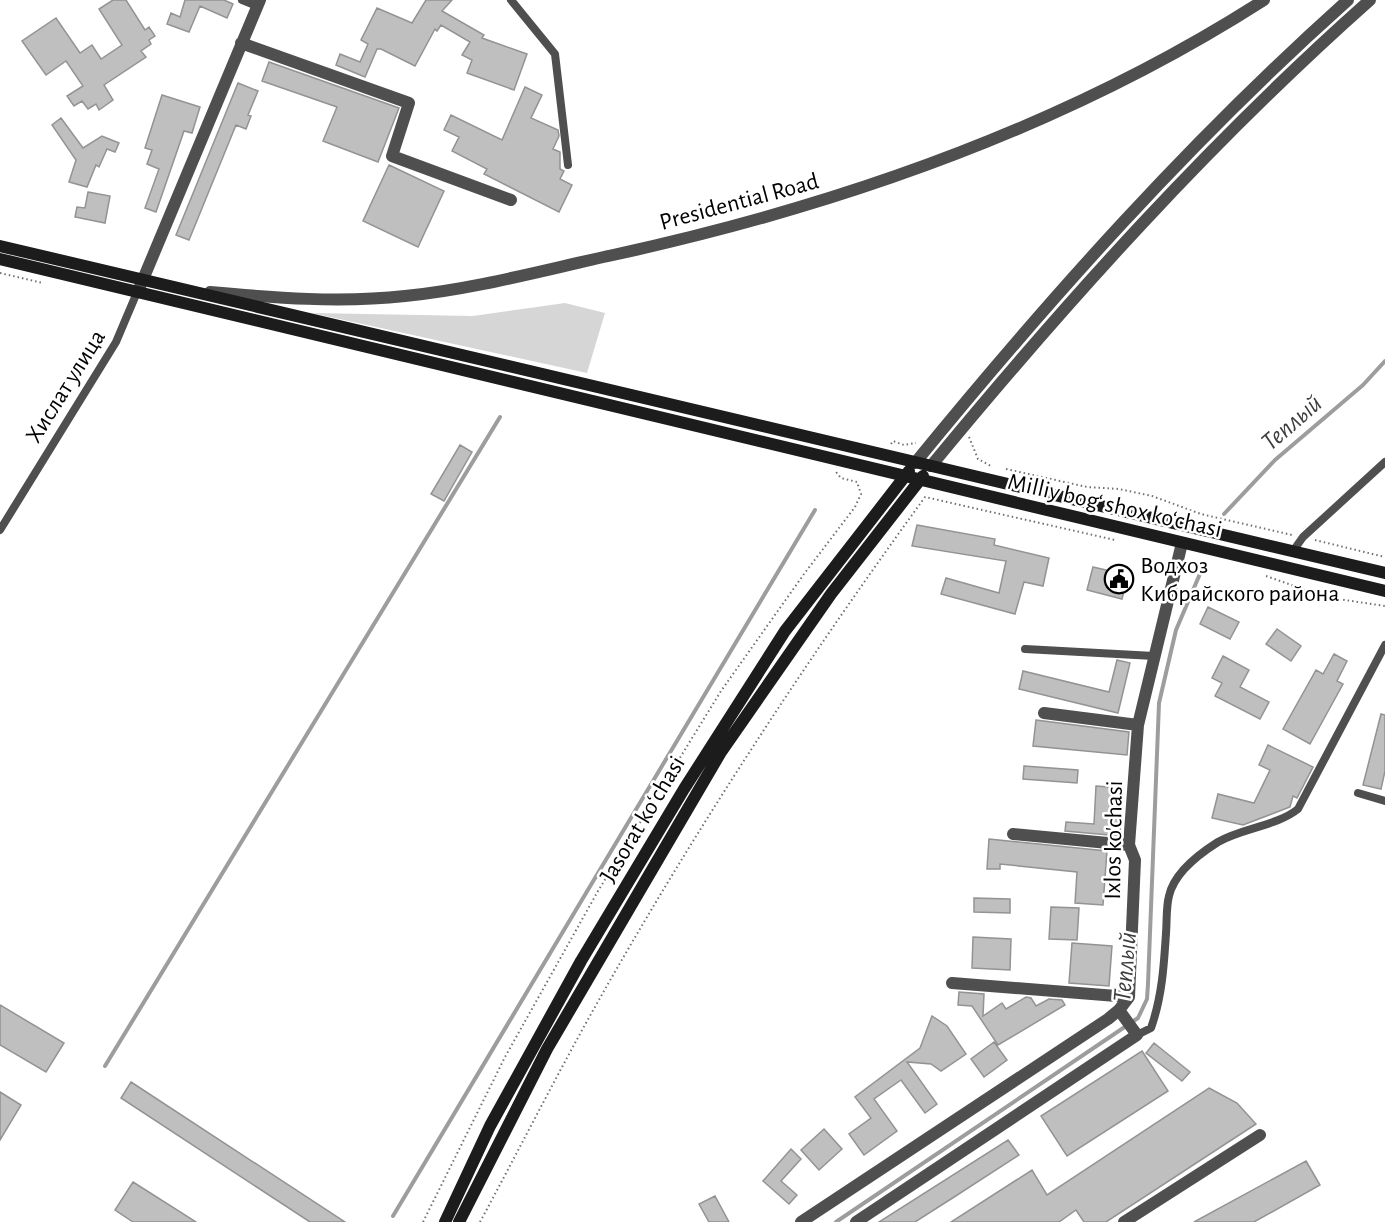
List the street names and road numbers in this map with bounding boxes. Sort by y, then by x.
street label: Presidential Road [657,169,821,235]
street label: Хислат улица [22,326,110,447]
street label: Milliy bog‘ shox ko‘chasi [1005,470,1224,542]
street label: Jasorat koʻchasi [596,752,690,887]
street label: Ixlos ko'chasi [1101,780,1127,900]

